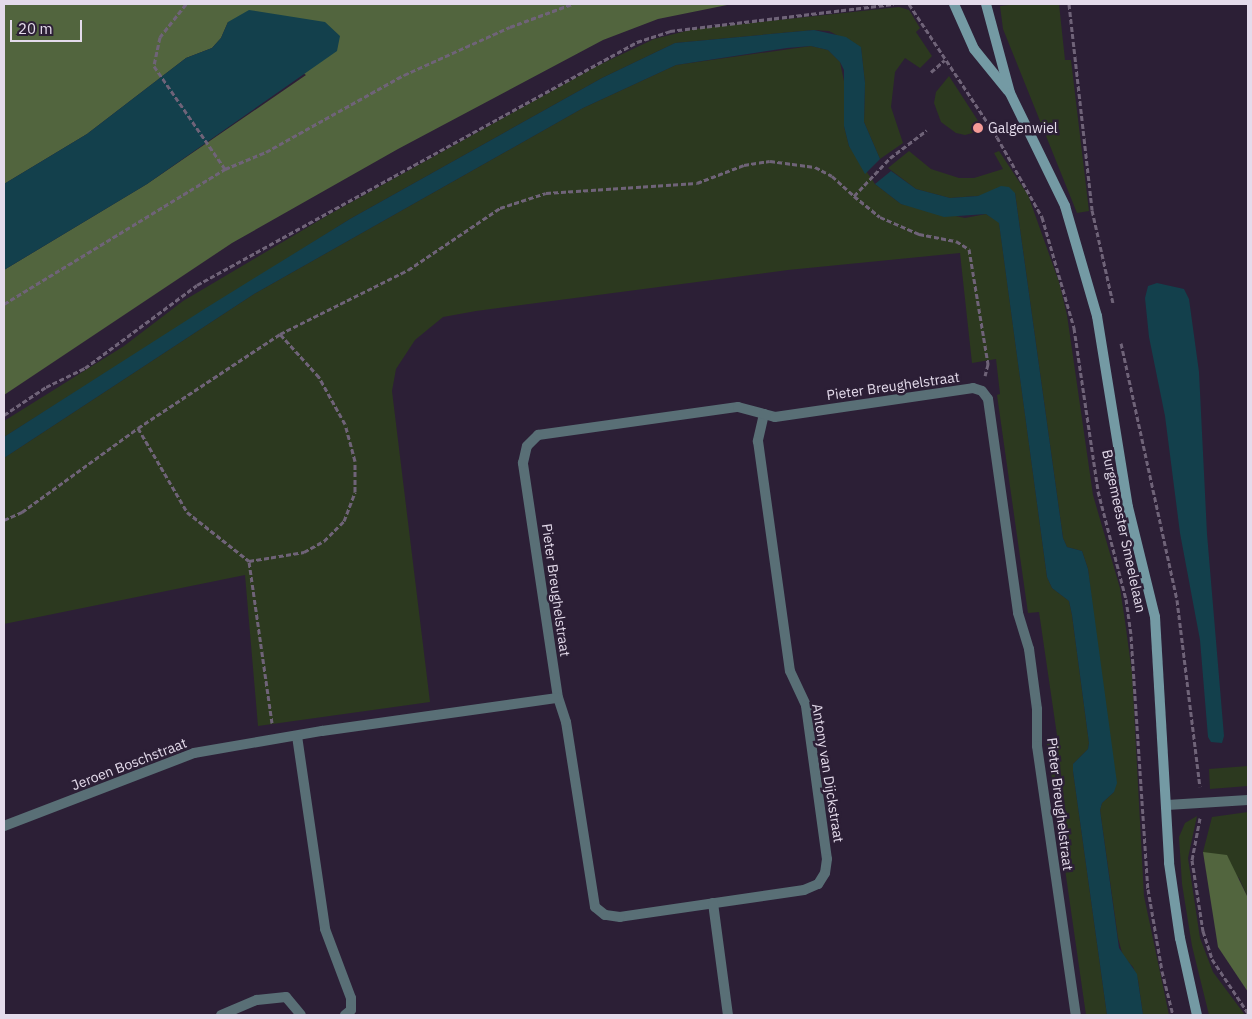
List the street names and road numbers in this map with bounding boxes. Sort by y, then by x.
street label: Pieter Breughelstraat [826,368,960,404]
street label: Burgemeester Smeelelaan [1099,448,1149,614]
street label: Pieter Breughelstraat [538,523,574,657]
street label: Antony van Dijckstraat [809,702,847,844]
street label: Jeroen Boschstraat [69,734,189,794]
street label: Pieter Breughelstraat [1044,737,1076,871]

